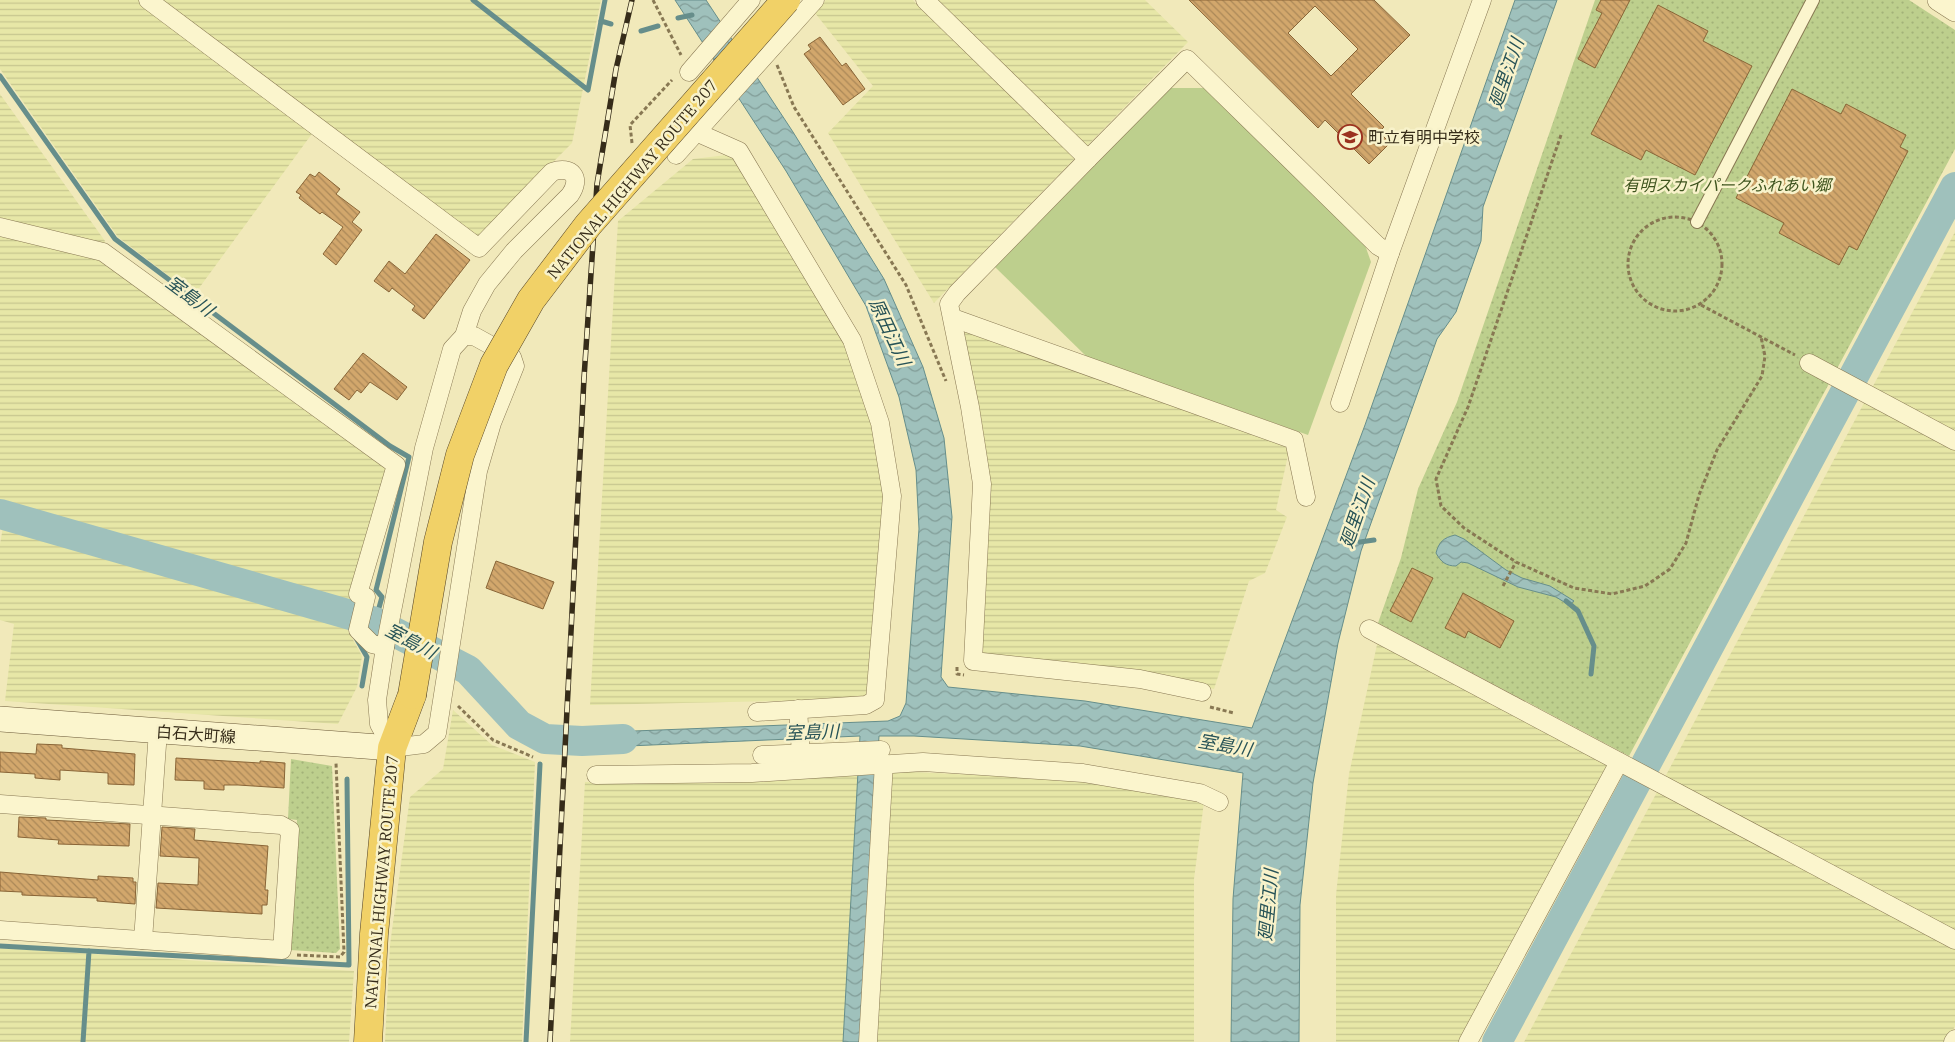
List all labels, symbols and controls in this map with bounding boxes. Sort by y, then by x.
water label: 廻里江川 [1483,33,1529,111]
street label: NATIONAL HIGHWAY ROUTE 207 [543,75,721,283]
school or university icon: 町立有明中学校 [1337,124,1363,150]
place label: 町立有明中学校 [1368,127,1480,147]
park label: 有明スカイパークふれあい郷 [1623,175,1834,195]
water label: 室島川 [162,271,220,323]
water label: 原田江川 [864,295,916,371]
water label: 廻里江川 [1334,473,1380,551]
water label: 室島川 [382,618,442,665]
water label: 室島川 [785,719,841,744]
street label: 白石大町線 [155,721,237,747]
water label: 室島川 [1196,729,1256,761]
street label: NATIONAL HIGHWAY ROUTE 207 [360,754,402,1010]
water label: 廻里江川 [1253,866,1283,942]

